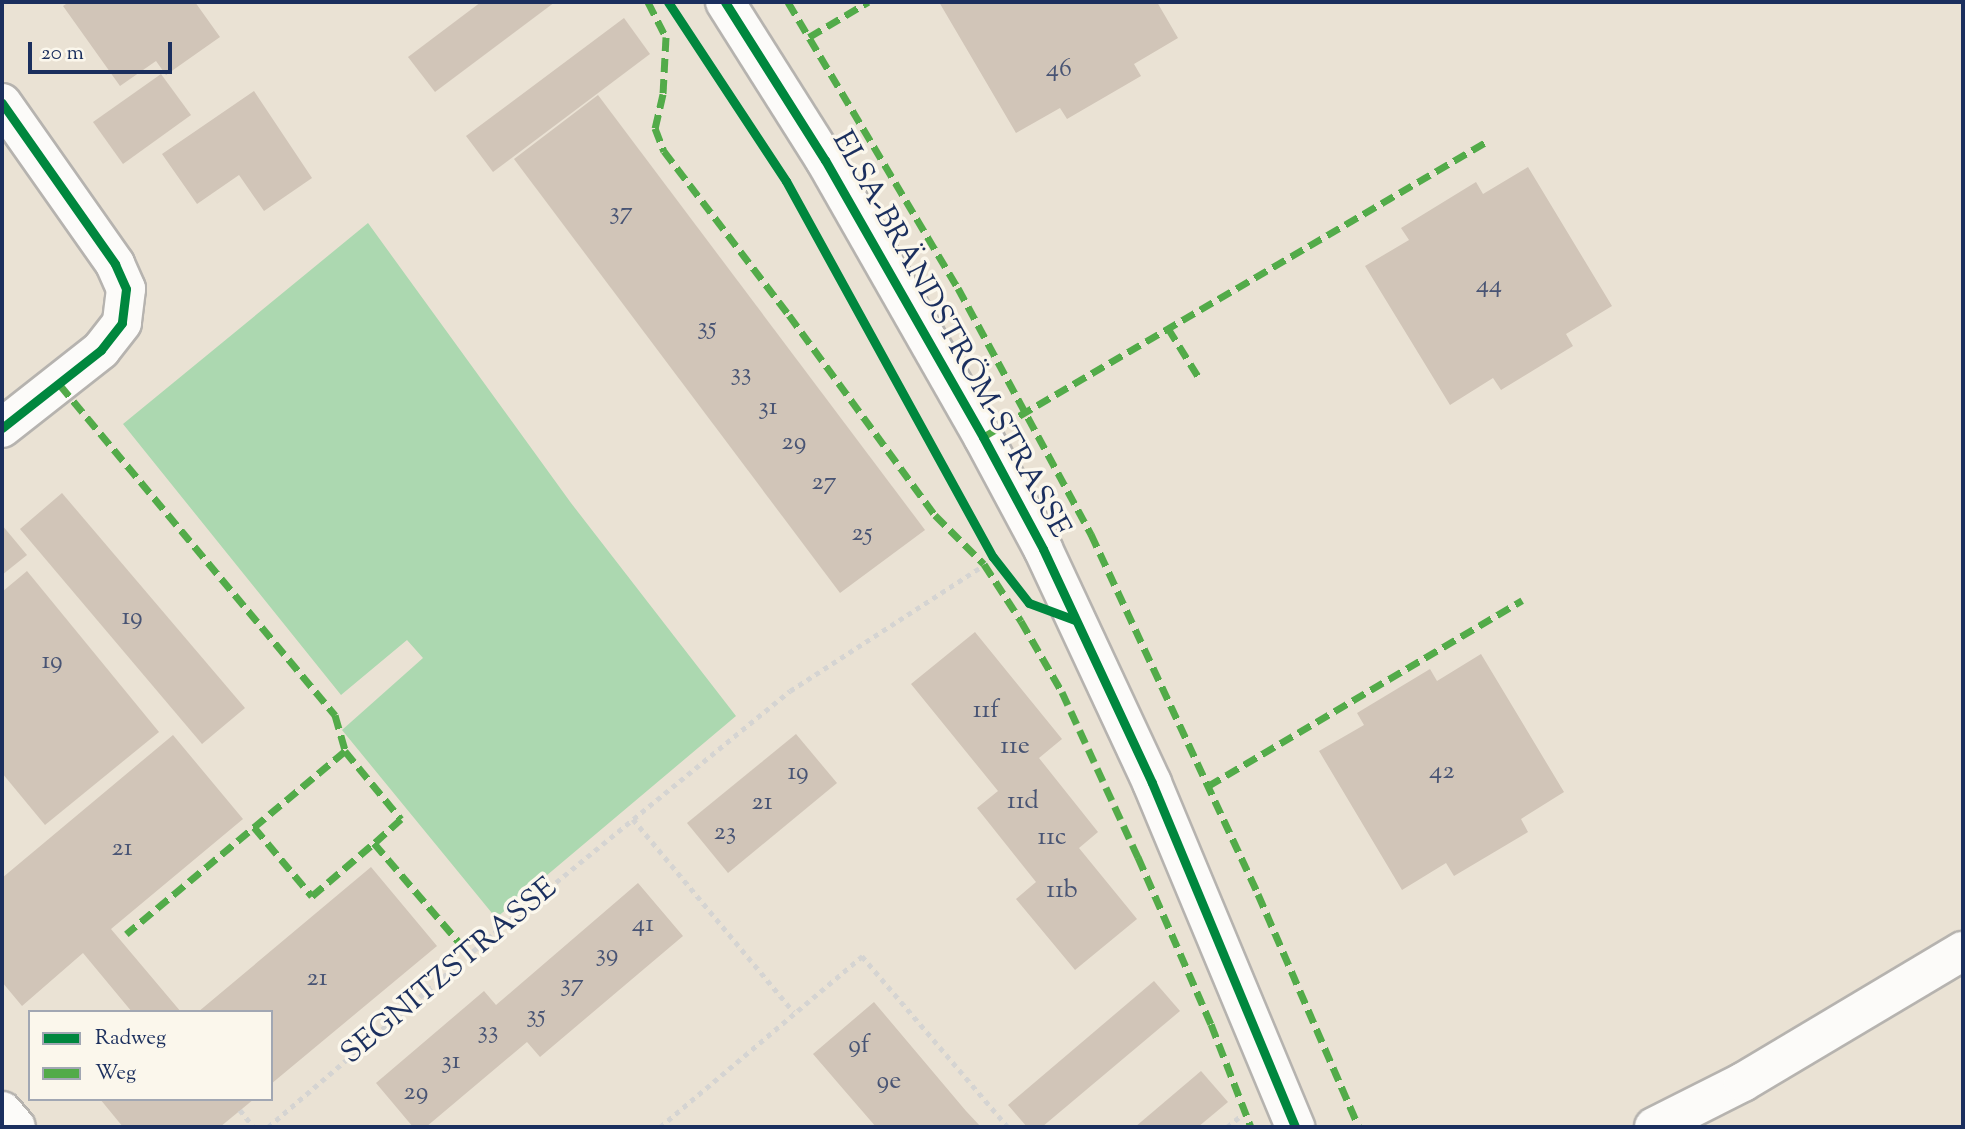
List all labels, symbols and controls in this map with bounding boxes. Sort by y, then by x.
scale bar [32,28,175,72]
text: 20 m [41,39,84,69]
house number: 46 [1046,54,1072,86]
street label: ELSA-BRÄNDSTRÖM-STRASSE [823,125,1077,545]
house number: 37 [609,197,633,229]
house number: 44 [1476,270,1502,302]
house number: 35 [697,312,717,344]
house number: 33 [730,358,752,390]
house number: 31 [758,392,778,424]
house number: 29 [782,427,806,459]
house number: 27 [811,467,837,499]
house number: 25 [851,518,873,550]
house number: 19 [121,602,143,634]
house number: 19 [41,646,63,678]
house number: 11f [973,695,999,727]
house number: 11e [1000,731,1030,763]
house number: 42 [1429,756,1455,788]
house number: 19 [787,757,809,789]
house number: 11d [1007,786,1039,818]
house number: 21 [751,787,773,819]
house number: 23 [714,817,736,849]
house number: 11c [1037,822,1067,854]
house number: 21 [111,833,133,865]
street label: SEGNITZSTRASSE [335,871,565,1073]
house number: 11b [1046,875,1078,907]
house number: 41 [632,909,654,941]
house number: 39 [596,939,618,971]
house number: 21 [306,963,328,995]
house number: 37 [560,969,584,1001]
house number: 35 [526,1000,546,1032]
legend [28,1010,273,1101]
house number: 33 [477,1016,499,1048]
text: Radweg [95,1024,166,1054]
house number: 9f [848,1030,870,1062]
house number: 31 [441,1046,461,1078]
text: Weg [95,1059,136,1089]
house number: 9e [877,1066,901,1098]
house number: 29 [404,1077,428,1109]

